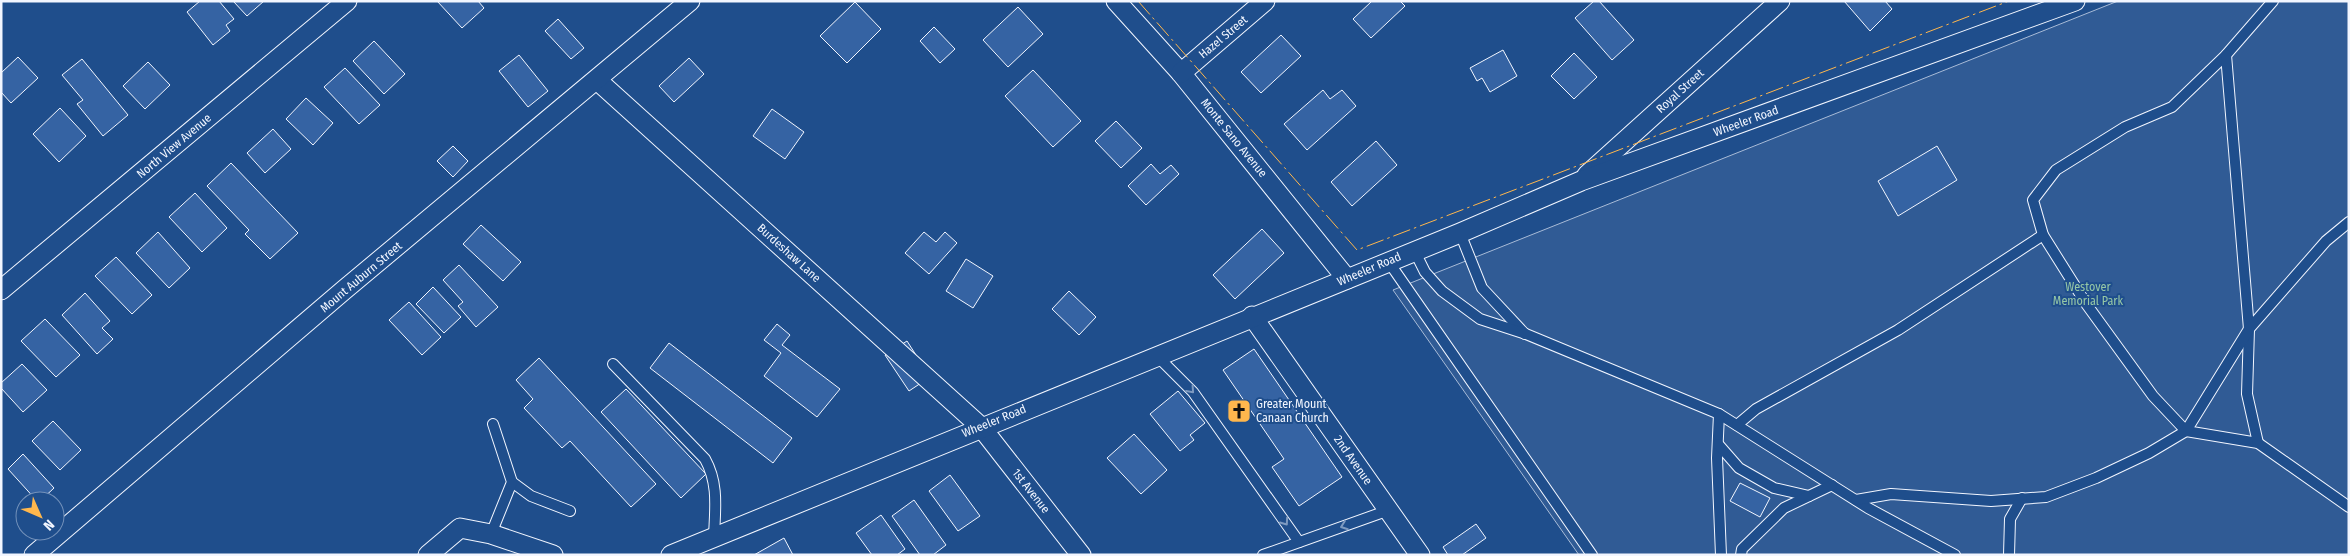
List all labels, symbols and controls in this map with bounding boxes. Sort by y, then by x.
street label: Hazel Street [1196,13,1250,61]
street label: Royal Street [1653,66,1707,116]
street label: Monte Sano Avenue [1198,96,1270,180]
street label: Wheeler Road [1712,103,1780,139]
street label: North View Avenue [134,111,214,181]
street label: Burdeshaw Lane [754,221,824,285]
street label: Mount Auburn Street [317,239,405,315]
street label: Wheeler Road [1335,249,1403,289]
park label: Westover Memorial Park [2053,280,2124,308]
one-way arrow [1185,385,1194,394]
place label: Greater Mount Canaan Church [1256,397,1329,425]
church icon: Greater Mount Canaan Church [1226,398,1252,424]
street label: Wheeler Road [960,402,1028,440]
street label: 2nd Avenue [1331,433,1375,487]
street label: 1st Avenue [1009,466,1053,516]
north arrow [15,491,65,541]
text: N [40,516,58,534]
one-way arrow [1279,516,1288,526]
one-way arrow [1340,520,1349,530]

